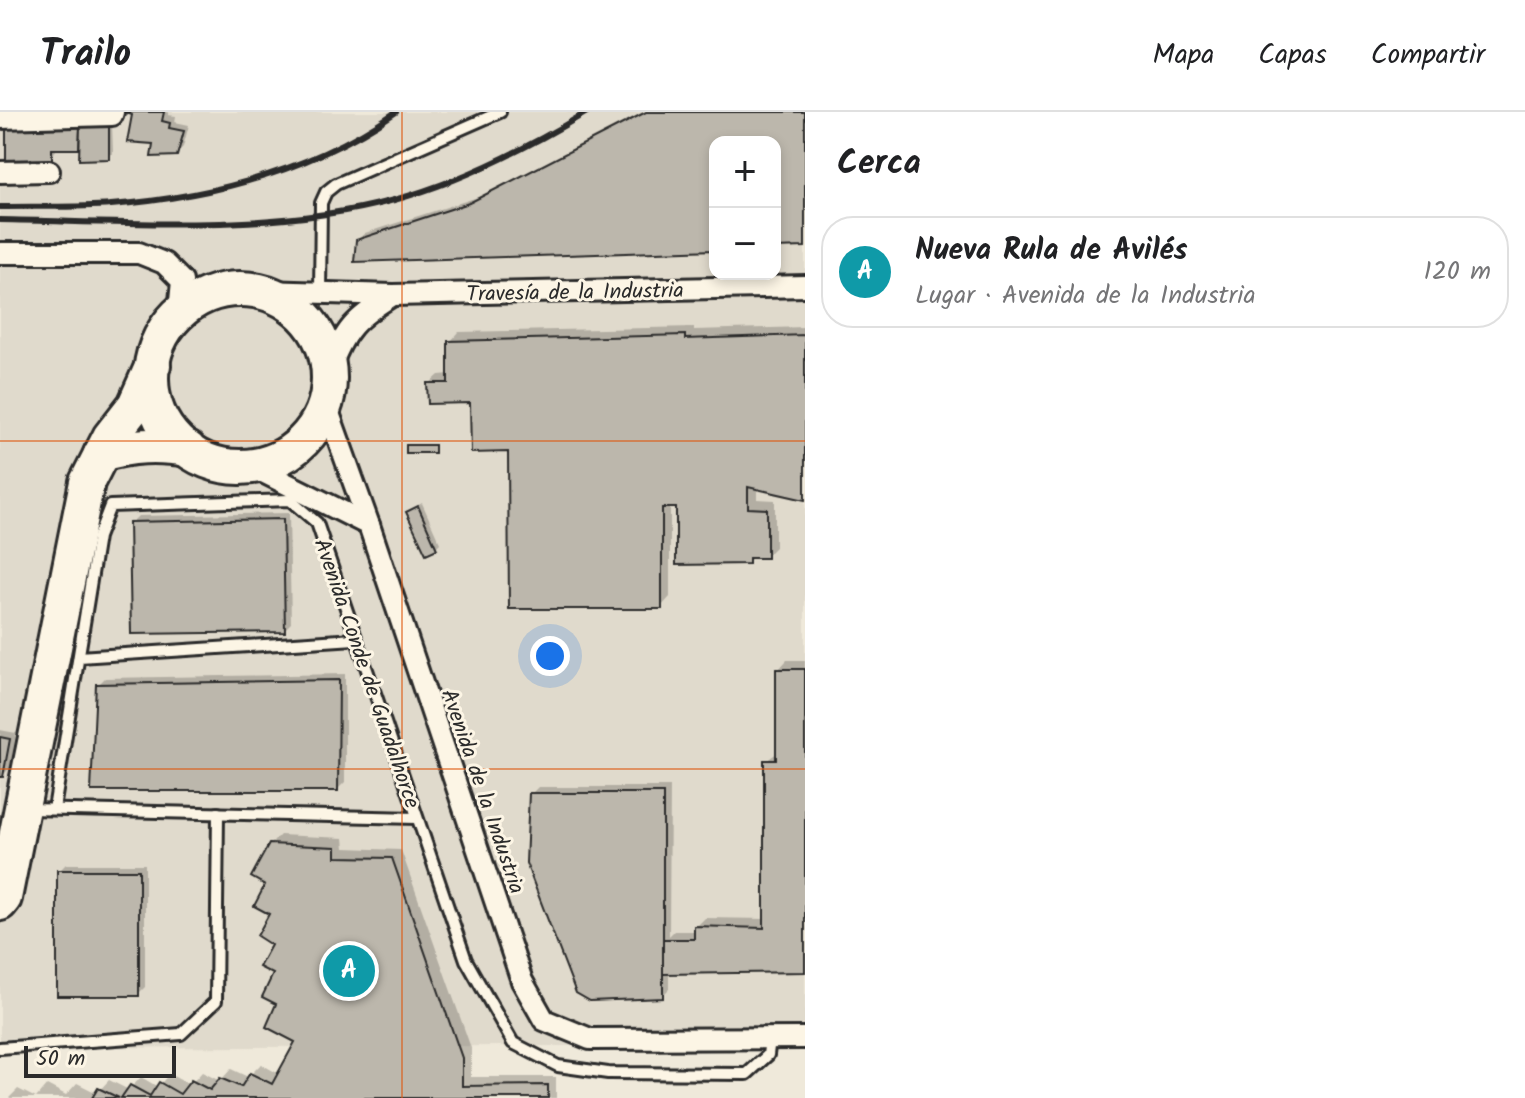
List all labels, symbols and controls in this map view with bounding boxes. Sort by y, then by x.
text: Trailo [40,25,131,85]
text: Mapa [1153,33,1214,78]
text: Capas [1258,33,1327,78]
text: Compartir [1371,33,1485,78]
map controls [709,136,781,280]
button: + [709,136,781,208]
text: Cerca [837,137,921,191]
button: − [709,208,781,280]
text: Nueva Rula de Avilés [915,227,1187,275]
text: A [857,251,873,293]
text: 120 m [1424,251,1491,293]
street label: Travesía de la Industria [466,274,684,313]
text: Lugar · Avenida de la Industria [915,275,1256,317]
street label: Avenida Conde de Guadalhorce [303,534,428,814]
your location [530,636,570,676]
street label: Avenida de la Industria [430,685,533,899]
pin: A [323,941,375,1001]
scale bar [24,1042,176,1078]
text: 50 m [36,1042,85,1077]

